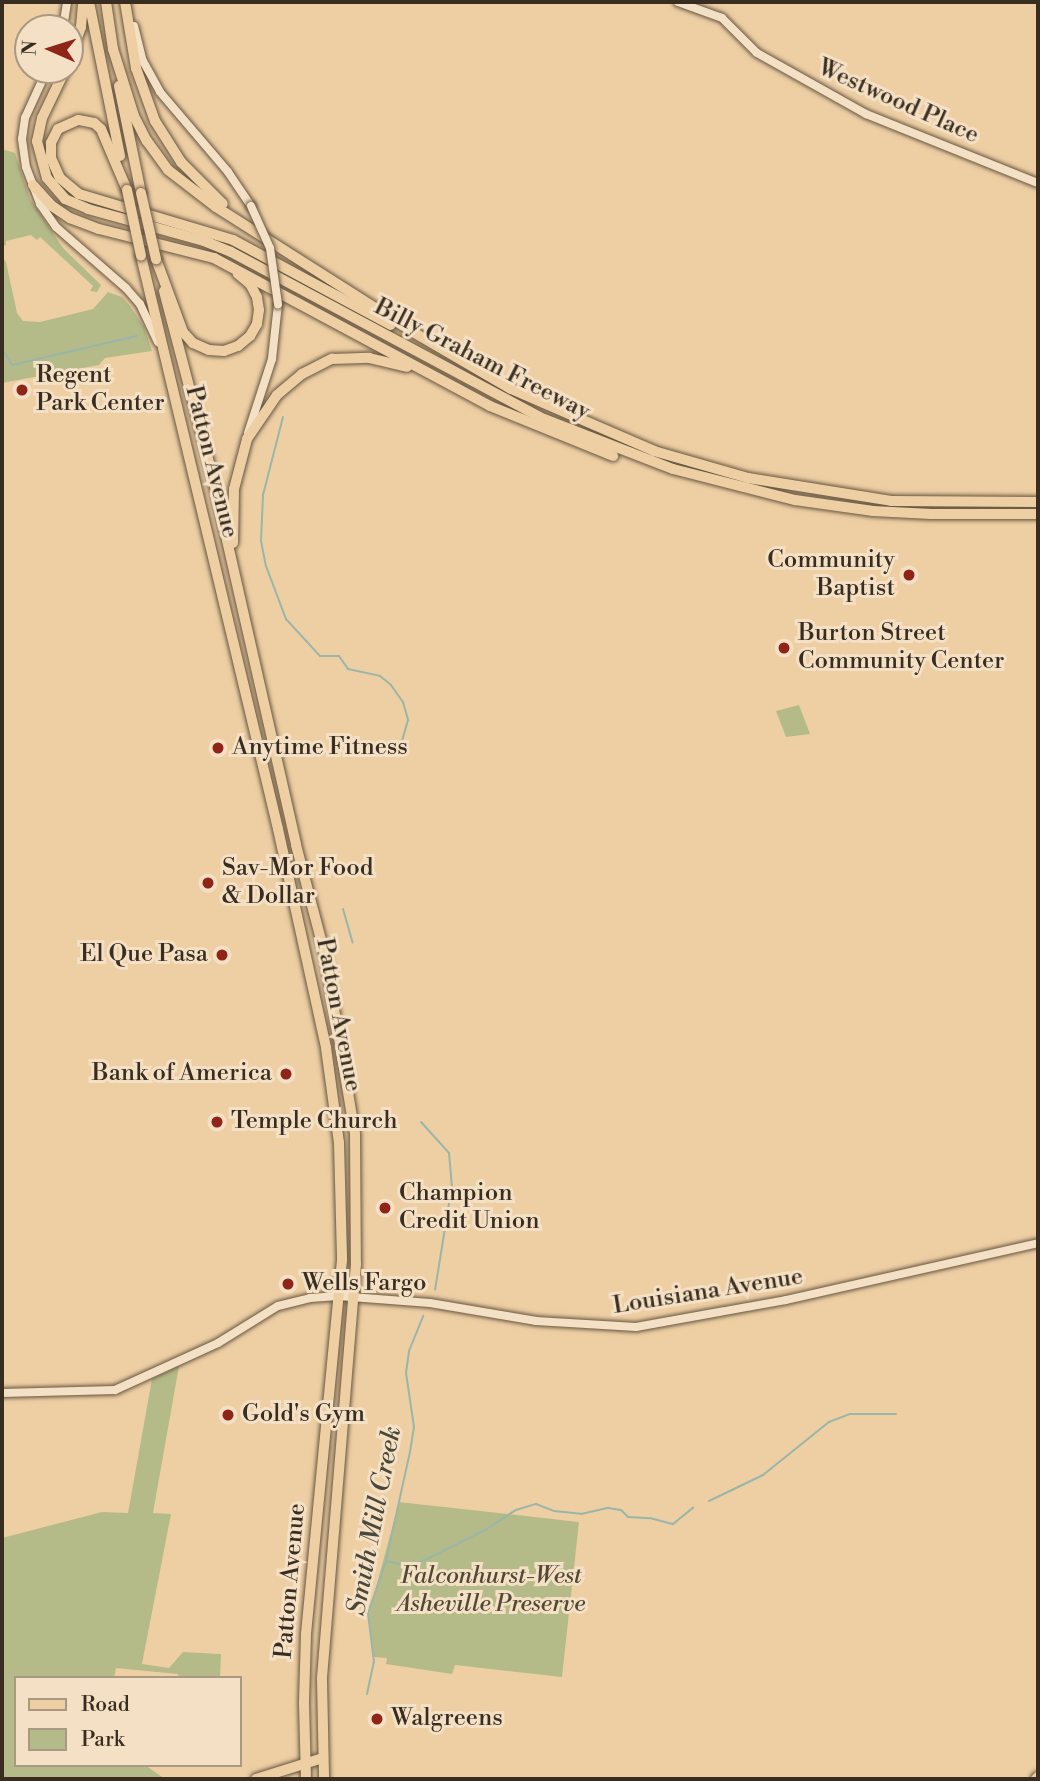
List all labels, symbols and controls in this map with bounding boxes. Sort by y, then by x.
north arrow [14,14,84,84]
text: N [18,40,42,56]
street label: Westwood Place [813,54,983,150]
street label: Billy Graham Freeway [369,293,595,427]
place label: Regent Park Center [36,362,165,418]
marker: Regent Park Center [14,382,30,398]
street label: Patton Avenue [178,383,244,541]
place label: Community Baptist [767,547,895,603]
marker: Community Baptist [901,567,917,583]
place label: Burton Street Community Center [798,620,1004,676]
marker: Burton Street Community Center [776,640,792,656]
place label: Anytime Fitness [232,734,408,762]
marker: Anytime Fitness [210,740,226,756]
place label: Sav-Mor Food & Dollar [222,855,373,911]
marker: Sav-Mor Food & Dollar [200,875,216,891]
street label: Patton Avenue [309,936,367,1094]
place label: El Que Pasa [80,941,208,969]
marker: El Que Pasa [214,947,230,963]
place label: Bank of America [92,1060,272,1088]
marker: Bank of America [278,1066,294,1082]
place label: Temple Church [231,1108,398,1136]
marker: Temple Church [209,1114,225,1130]
place label: Champion Credit Union [399,1180,540,1236]
marker: Champion Credit Union [377,1200,393,1216]
street label: Louisiana Avenue [611,1263,805,1321]
place label: Wells Fargo [302,1270,427,1298]
marker: Wells Fargo [280,1276,296,1292]
place label: Gold's Gym [242,1401,365,1429]
marker: Gold's Gym [220,1407,236,1423]
water label: Smith Mill Creek [341,1424,409,1618]
street label: Patton Avenue [270,1502,312,1660]
park label: Falconhurst-West Asheville Preserve [397,1563,585,1619]
legend [14,1676,242,1767]
text: Road [81,1692,130,1718]
place label: Walgreens [391,1705,503,1733]
marker: Walgreens [369,1711,385,1727]
text: Park [81,1727,125,1753]

